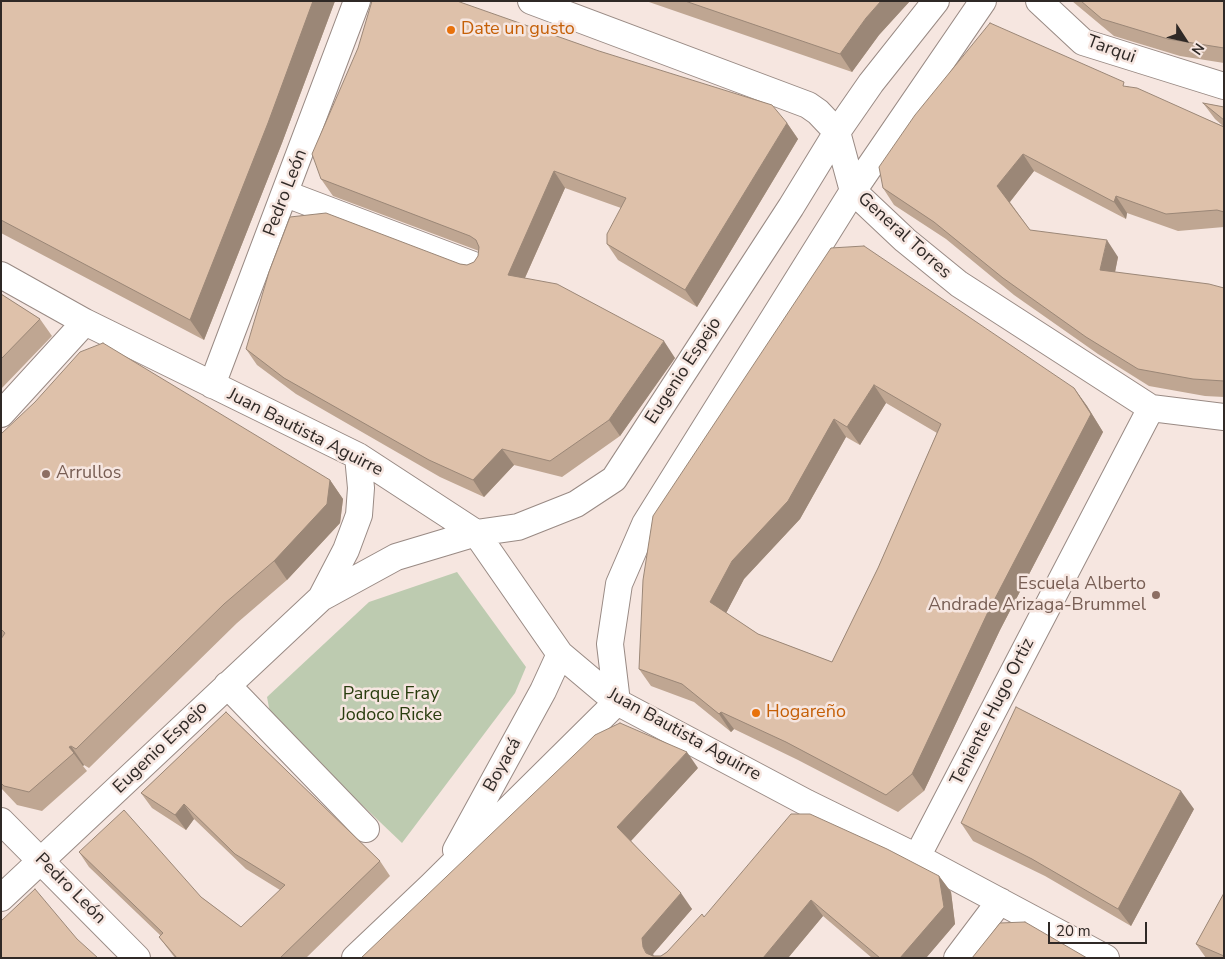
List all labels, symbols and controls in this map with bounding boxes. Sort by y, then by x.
north arrow [1160,15,1210,65]
place label: Date un gusto [461,19,575,41]
marker: Date un gusto [445,24,457,36]
street label: Tarqui [1084,31,1138,69]
text: N [1187,39,1208,59]
street label: Pedro León [260,146,312,240]
street label: General Torres [853,188,955,284]
street label: Eugenio Espejo [641,314,727,428]
street label: Juan Bautista Aguirre [224,384,386,482]
place label: Arrullos [56,463,121,485]
marker: Arrullos [40,468,52,480]
place label: Escuela Alberto Andrade Arizaga-Brummel [928,574,1146,616]
marker: Escuela Alberto Andrade Arizaga-Brummel [1150,589,1162,601]
street label: Teniente Hugo Ortiz [947,635,1039,789]
park label: Parque Fray Jodoco Ricke [340,684,442,726]
street label: Juan Bautista Aguirre [604,684,764,786]
street label: Eugenio Espejo [109,697,213,799]
place label: Hogareño [766,702,846,724]
marker: Hogareño [750,707,762,719]
street label: Boyacá [479,734,527,796]
street label: Pedro León [30,849,110,929]
scale bar [1050,912,1149,944]
text: 20 m [1056,921,1091,941]

